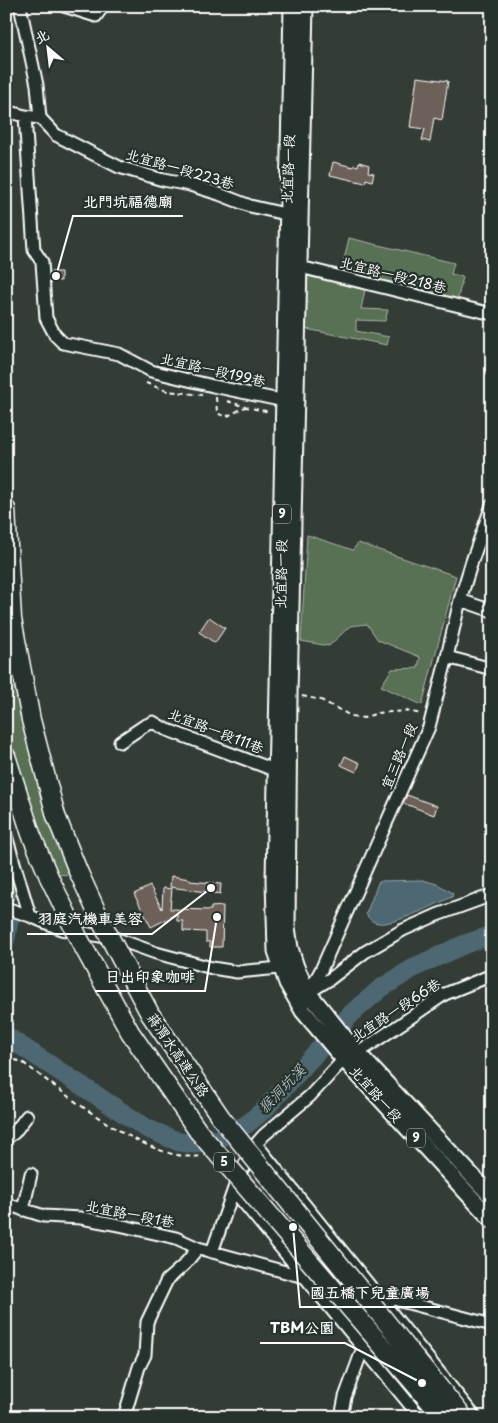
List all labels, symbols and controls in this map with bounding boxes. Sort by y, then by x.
north arrow [22,22,72,72]
text: 北 [31,24,53,49]
street label: 北宜路一段 [276,134,299,204]
street label: 北宜路一段223巷 [123,143,238,194]
callout: 北門坑福德廟 [73,186,183,216]
text: 北門坑福德廟 [83,189,173,212]
street label: 北宜路一段218巷 [338,251,450,298]
street label: 北宜路一段199巷 [158,347,269,392]
road number: 9 [273,504,291,524]
street label: 北宜路一段 [269,539,292,609]
street label: 北宜路一段111巷 [165,703,268,759]
street label: 宜三路一段 [375,719,422,792]
callout: 羽庭汽機車美容 [27,904,152,934]
text: 羽庭汽機車美容 [37,906,143,929]
callout: 日出印象咖啡 [95,961,205,991]
text: 日出印象咖啡 [105,964,195,987]
street label: 北宜路一段66巷 [347,972,446,1047]
street label: 蔣渭水高速公路 [142,1008,215,1101]
water label: 猴洞坑溪 [252,1058,311,1118]
street label: 北宜路一段 [345,1061,408,1127]
road number: 9 [407,1128,425,1148]
road number: 5 [214,1152,234,1172]
street label: 北宜路一段1巷 [84,1195,177,1233]
callout: 國五橋下兒童廣場 [300,1277,440,1307]
text: 國五橋下兒童廣場 [310,1280,430,1303]
callout: TBM公園 [260,1313,345,1343]
text: TBM公園 [270,1315,334,1338]

